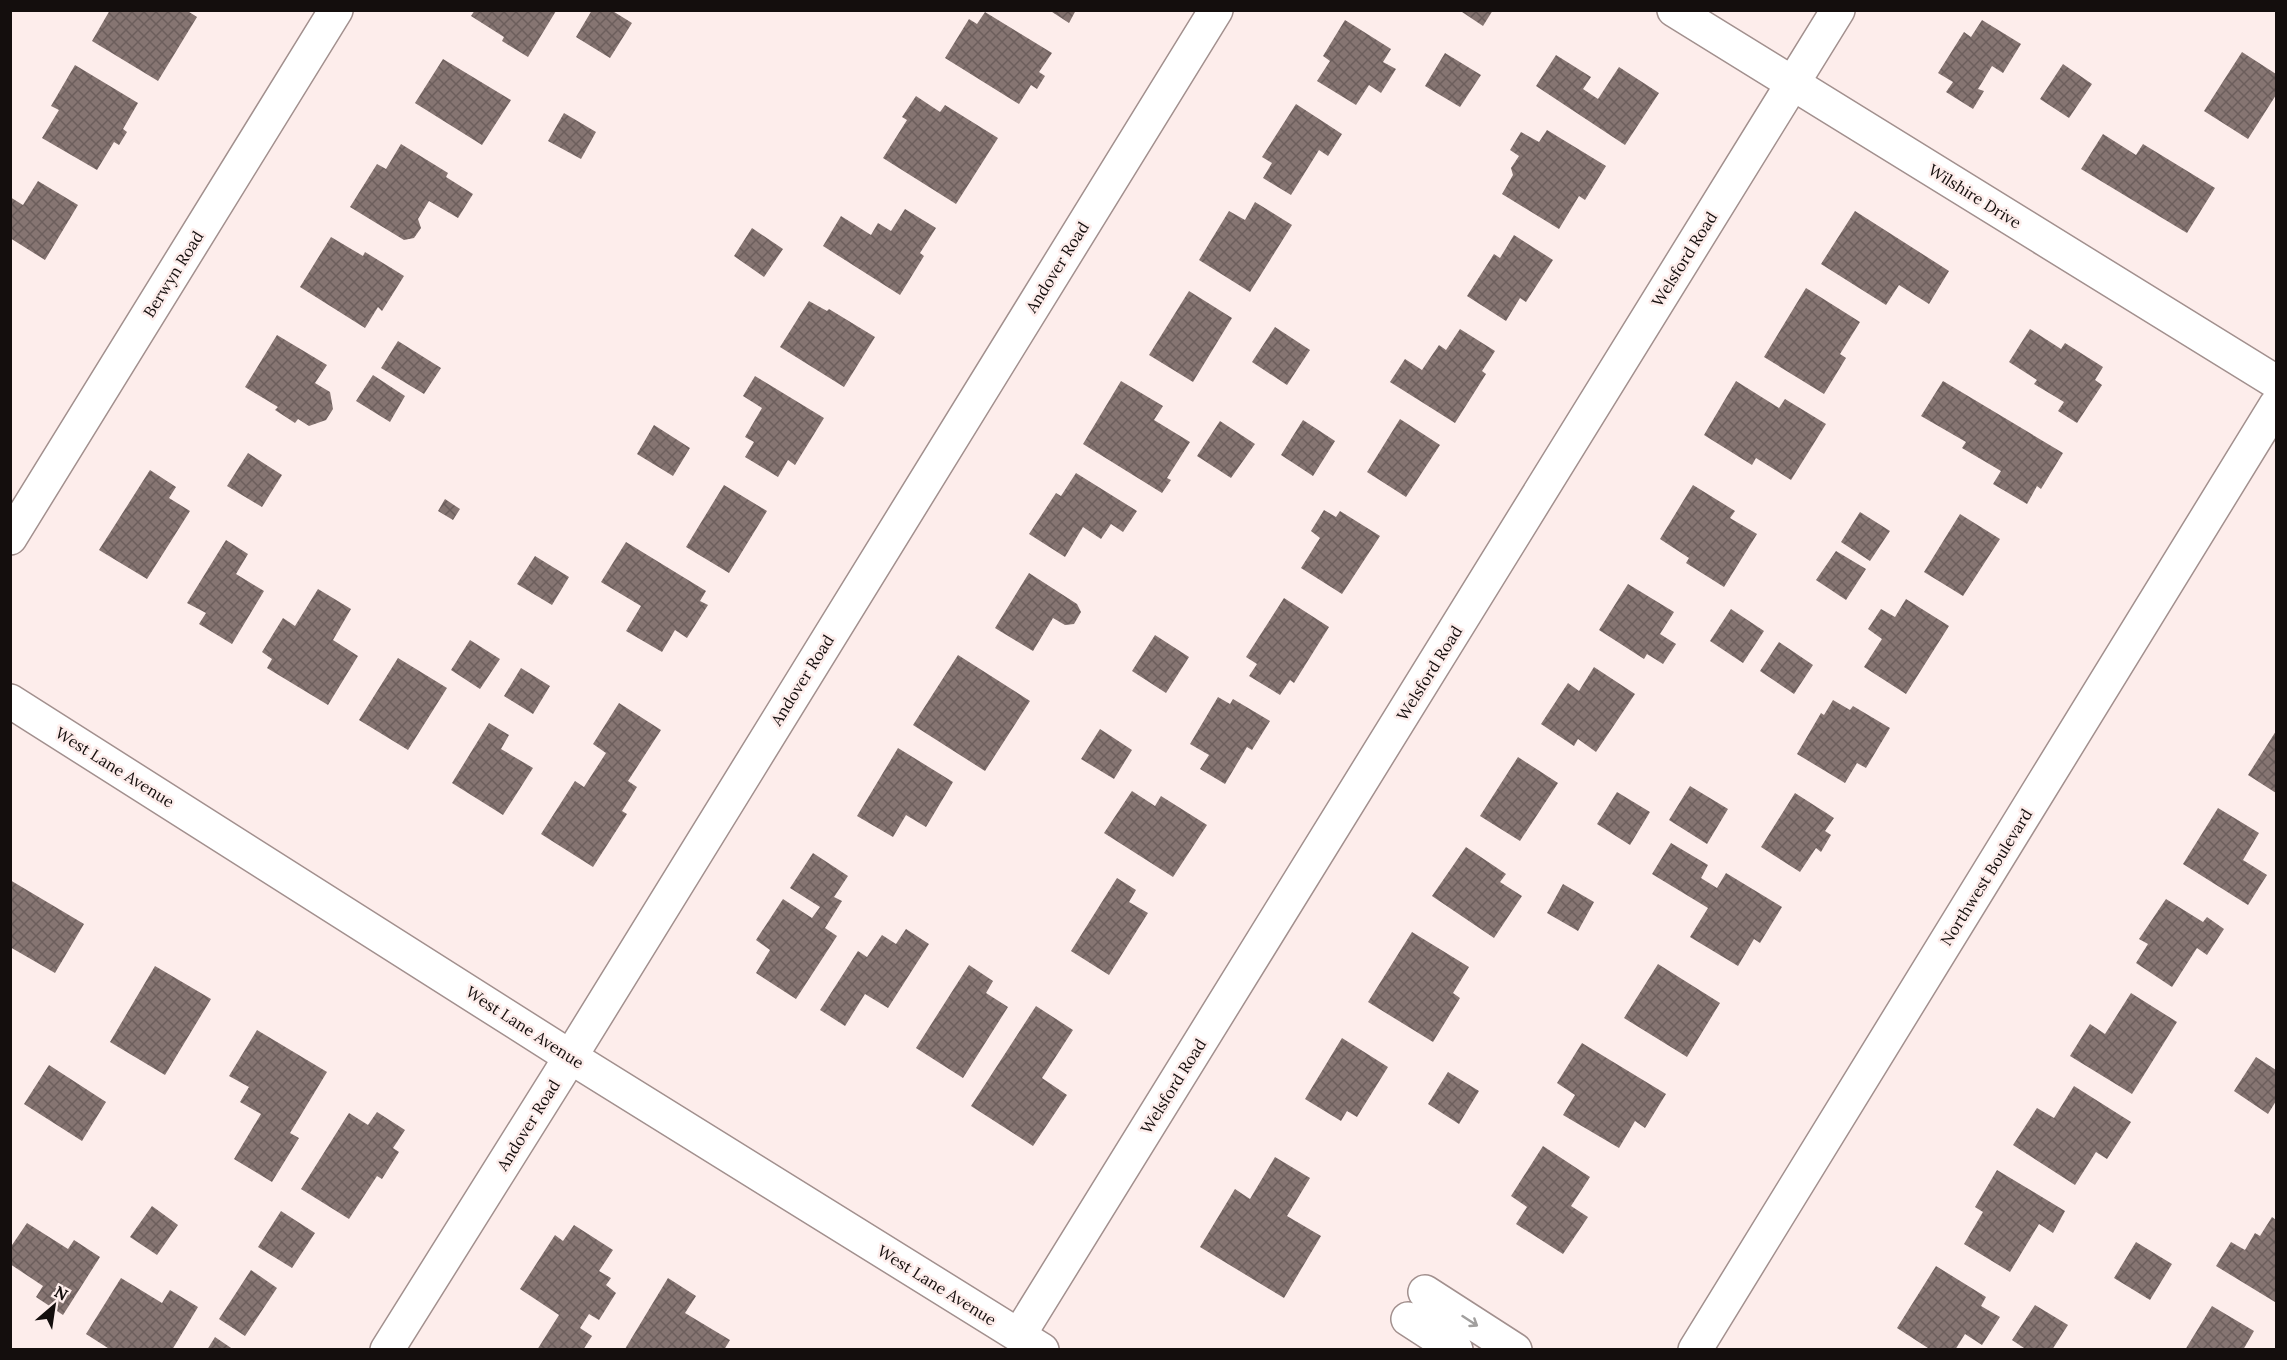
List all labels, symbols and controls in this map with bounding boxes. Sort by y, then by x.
street label: Wilshire Drive [1925,160,2025,233]
street label: Welsford Road [1647,207,1721,310]
street label: Andover Road [1021,217,1093,317]
street label: Berwyn Road [139,227,208,321]
street label: Welsford Road [1392,621,1466,724]
street label: Andover Road [766,630,838,730]
street label: West Lane Avenue [52,722,178,812]
street label: Northwest Boulevard [1936,805,2036,949]
street label: West Lane Avenue [462,981,588,1073]
street label: Welsford Road [1136,1034,1210,1137]
street label: Andover Road [492,1075,564,1175]
street label: West Lane Avenue [874,1240,1000,1330]
north arrow [24,1276,84,1336]
text: N [51,1281,72,1305]
one-way arrow [1461,1315,1478,1327]

